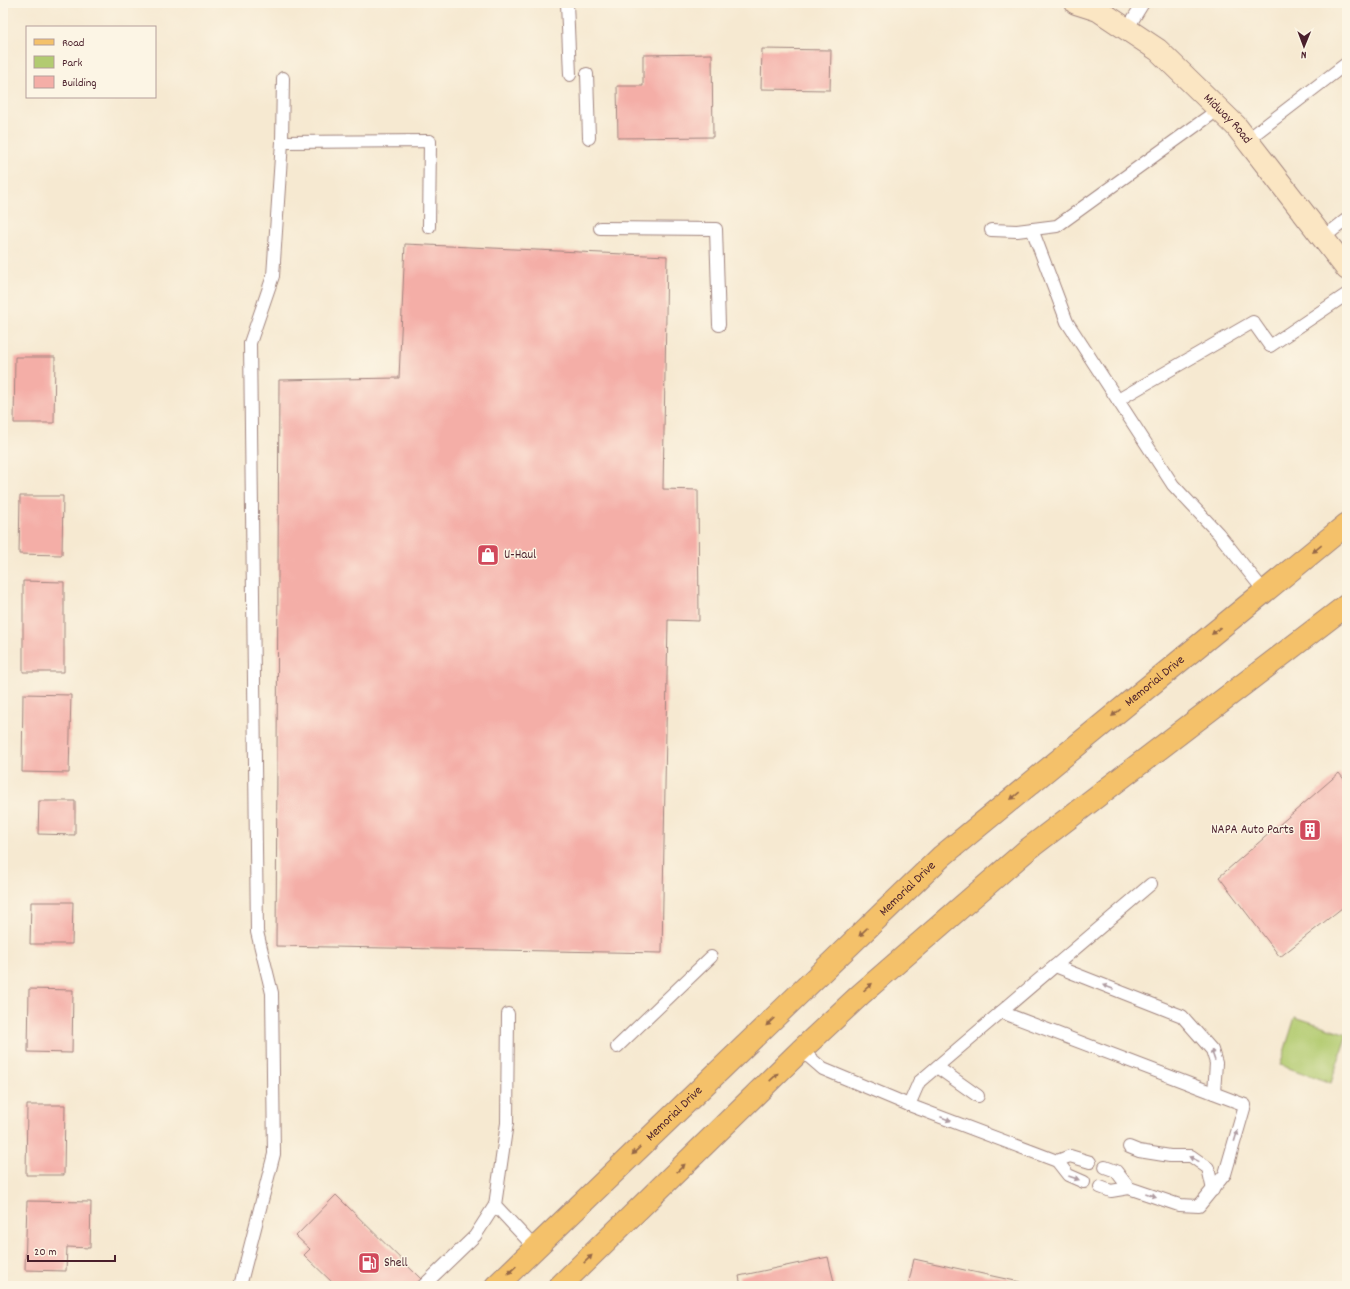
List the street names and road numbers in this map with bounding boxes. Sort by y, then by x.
street label: Midway Road [1199,89,1256,148]
street label: Memorial Drive [1121,651,1189,712]
street label: Memorial Drive [875,857,941,921]
street label: Memorial Drive [642,1082,707,1146]

